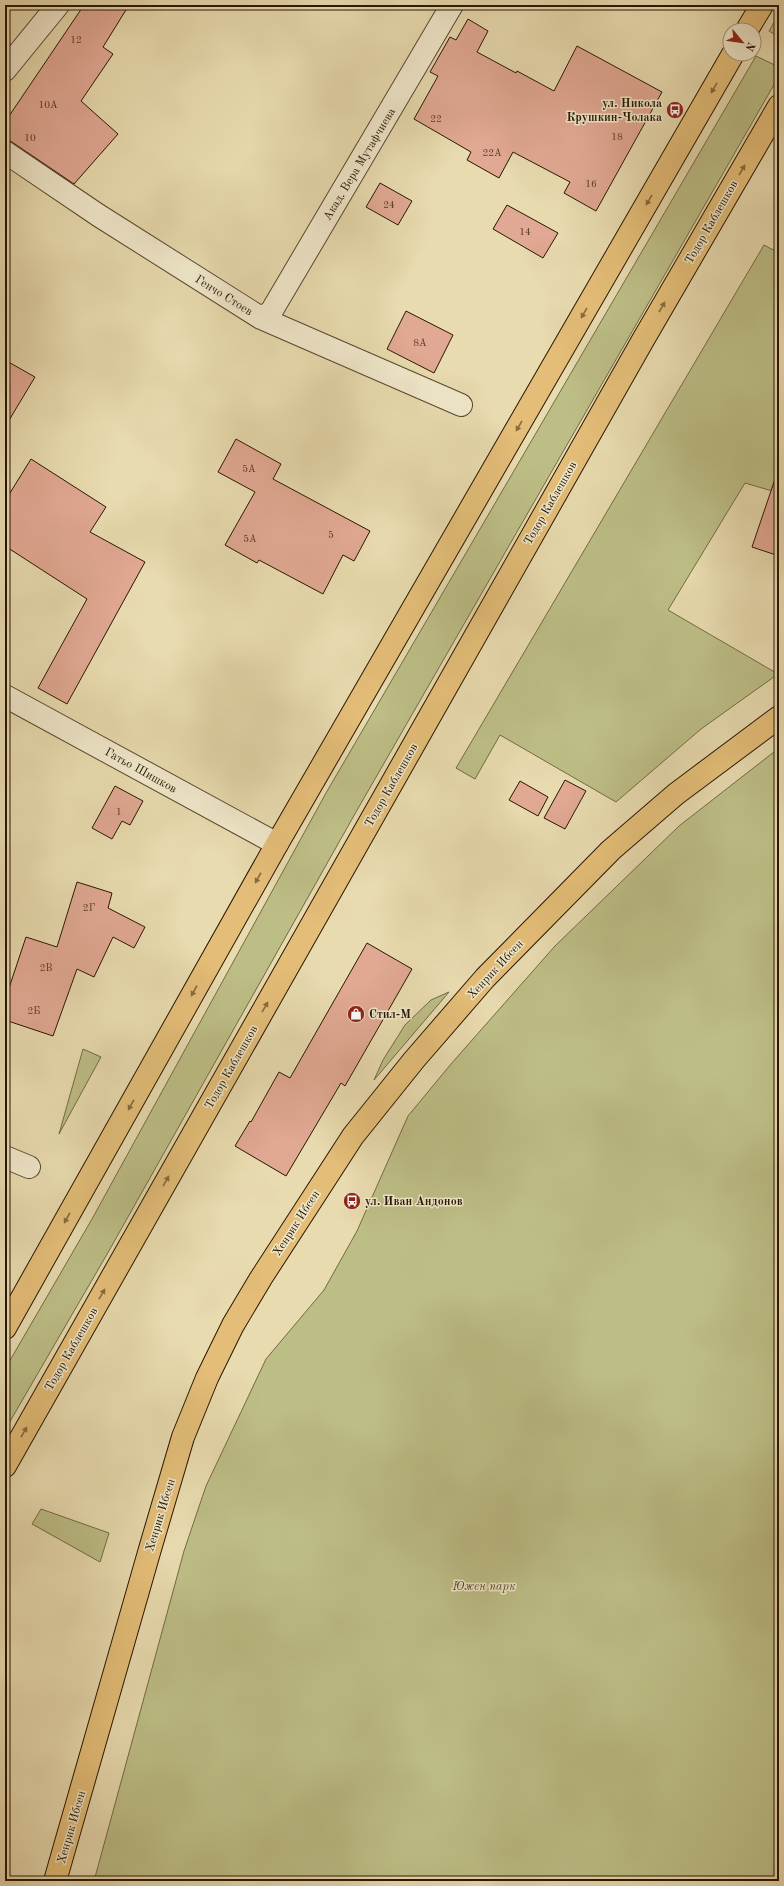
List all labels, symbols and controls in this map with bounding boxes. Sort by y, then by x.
north arrow [722,22,762,62]
house number: 12 [70,35,82,45]
text: N [742,40,756,53]
one-way arrow [710,82,717,94]
place label: ул. Никола Крушкин-Чолака [566,98,662,124]
house number: 10А [38,100,58,110]
bus stop icon: ул. Никола Крушкин-Чолака [665,100,685,120]
street label: Акад. Вера Мутафчиева [322,106,398,223]
house number: 22 [430,114,442,124]
house number: 18 [611,132,623,142]
house number: 10 [24,133,36,143]
house number: 22А [482,148,502,158]
one-way arrow [738,164,745,176]
house number: 16 [585,179,597,189]
street label: Тодор Каблешков [683,179,741,266]
one-way arrow [645,194,652,206]
house number: 24 [383,200,395,210]
house number: 14 [519,227,531,237]
street label: Генчо Стоев [193,273,255,318]
one-way arrow [659,301,666,312]
one-way arrow [580,307,587,319]
house number: 8А [413,338,427,348]
one-way arrow [515,420,522,431]
street label: Тодор Каблешков [522,460,580,547]
house number: 5А [242,464,256,474]
house number: 5 [328,530,334,540]
house number: 5А [243,534,257,544]
street label: Тодор Каблешков [363,742,421,829]
street label: Гатьо Шишков [103,746,179,796]
house number: 1 [116,807,122,817]
one-way arrow [255,872,262,884]
house number: 2Г [83,903,95,913]
street label: Хенрик Ибсен [466,938,526,1001]
house number: 2В [40,963,52,973]
one-way arrow [191,985,198,997]
one-way arrow [261,1001,268,1013]
shop icon: Стил-М [346,1004,366,1024]
house number: 2Б [28,1006,40,1016]
place label: Стил-М [369,1009,411,1021]
street label: Тодор Каблешков [203,1024,261,1111]
one-way arrow [127,1099,134,1110]
one-way arrow [163,1175,170,1187]
street label: Хенрик Ибсен [271,1188,323,1258]
bus stop icon: ул. Иван Андонов [342,1191,362,1211]
place label: ул. Иван Андонов [365,1196,463,1208]
one-way arrow [63,1212,70,1224]
one-way arrow [99,1288,106,1300]
street label: Тодор Каблешков [43,1306,101,1393]
one-way arrow [21,1426,28,1437]
street label: Хенрик Ибсен [144,1477,178,1553]
park label: Южен парк [451,1581,516,1593]
street label: Хенрик Ибсен [56,1789,88,1865]

